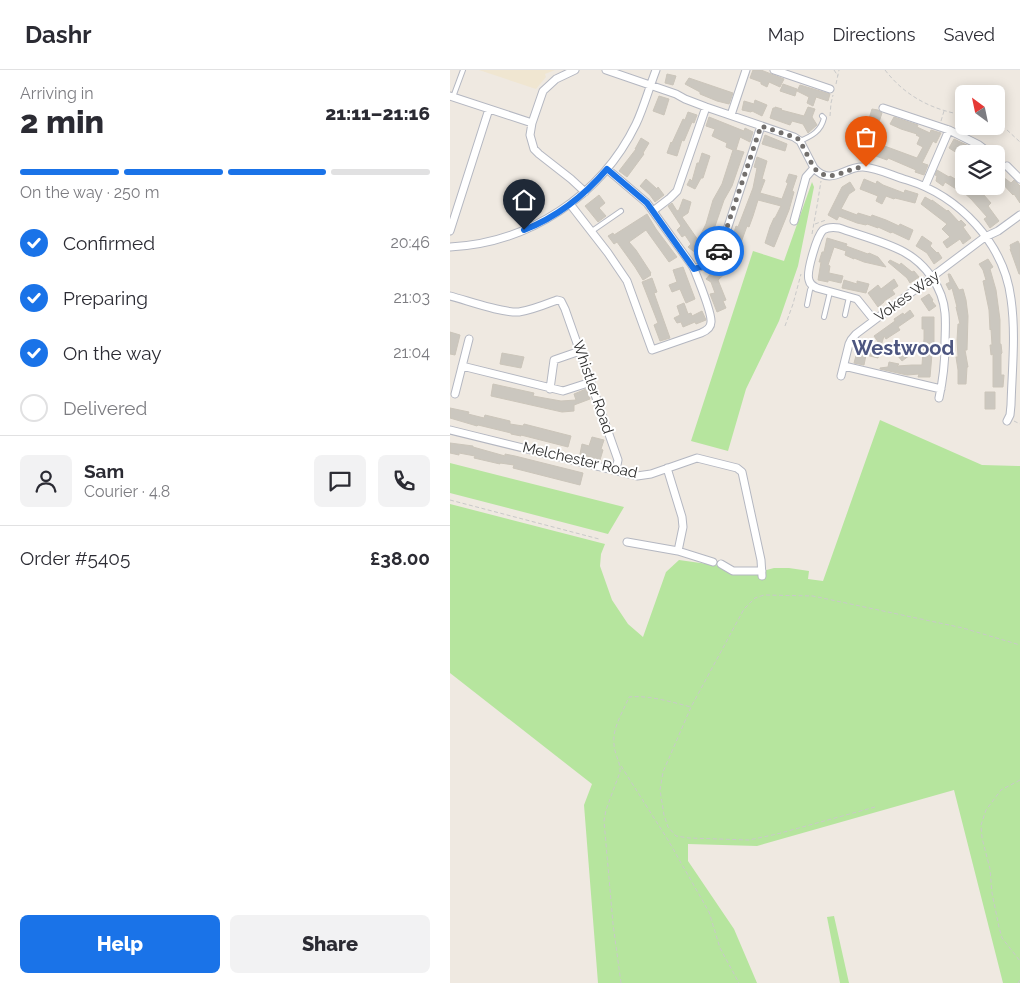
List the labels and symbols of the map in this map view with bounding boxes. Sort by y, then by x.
north arrow [955,85,1005,135]
pin [845,116,887,167]
pin [503,179,545,230]
courier [694,226,744,276]
street label: Vokes Way [871,266,943,326]
district label: Westwood [852,336,954,360]
street label: Whistler Road [569,338,617,436]
street label: Melchester Road [521,438,639,482]

